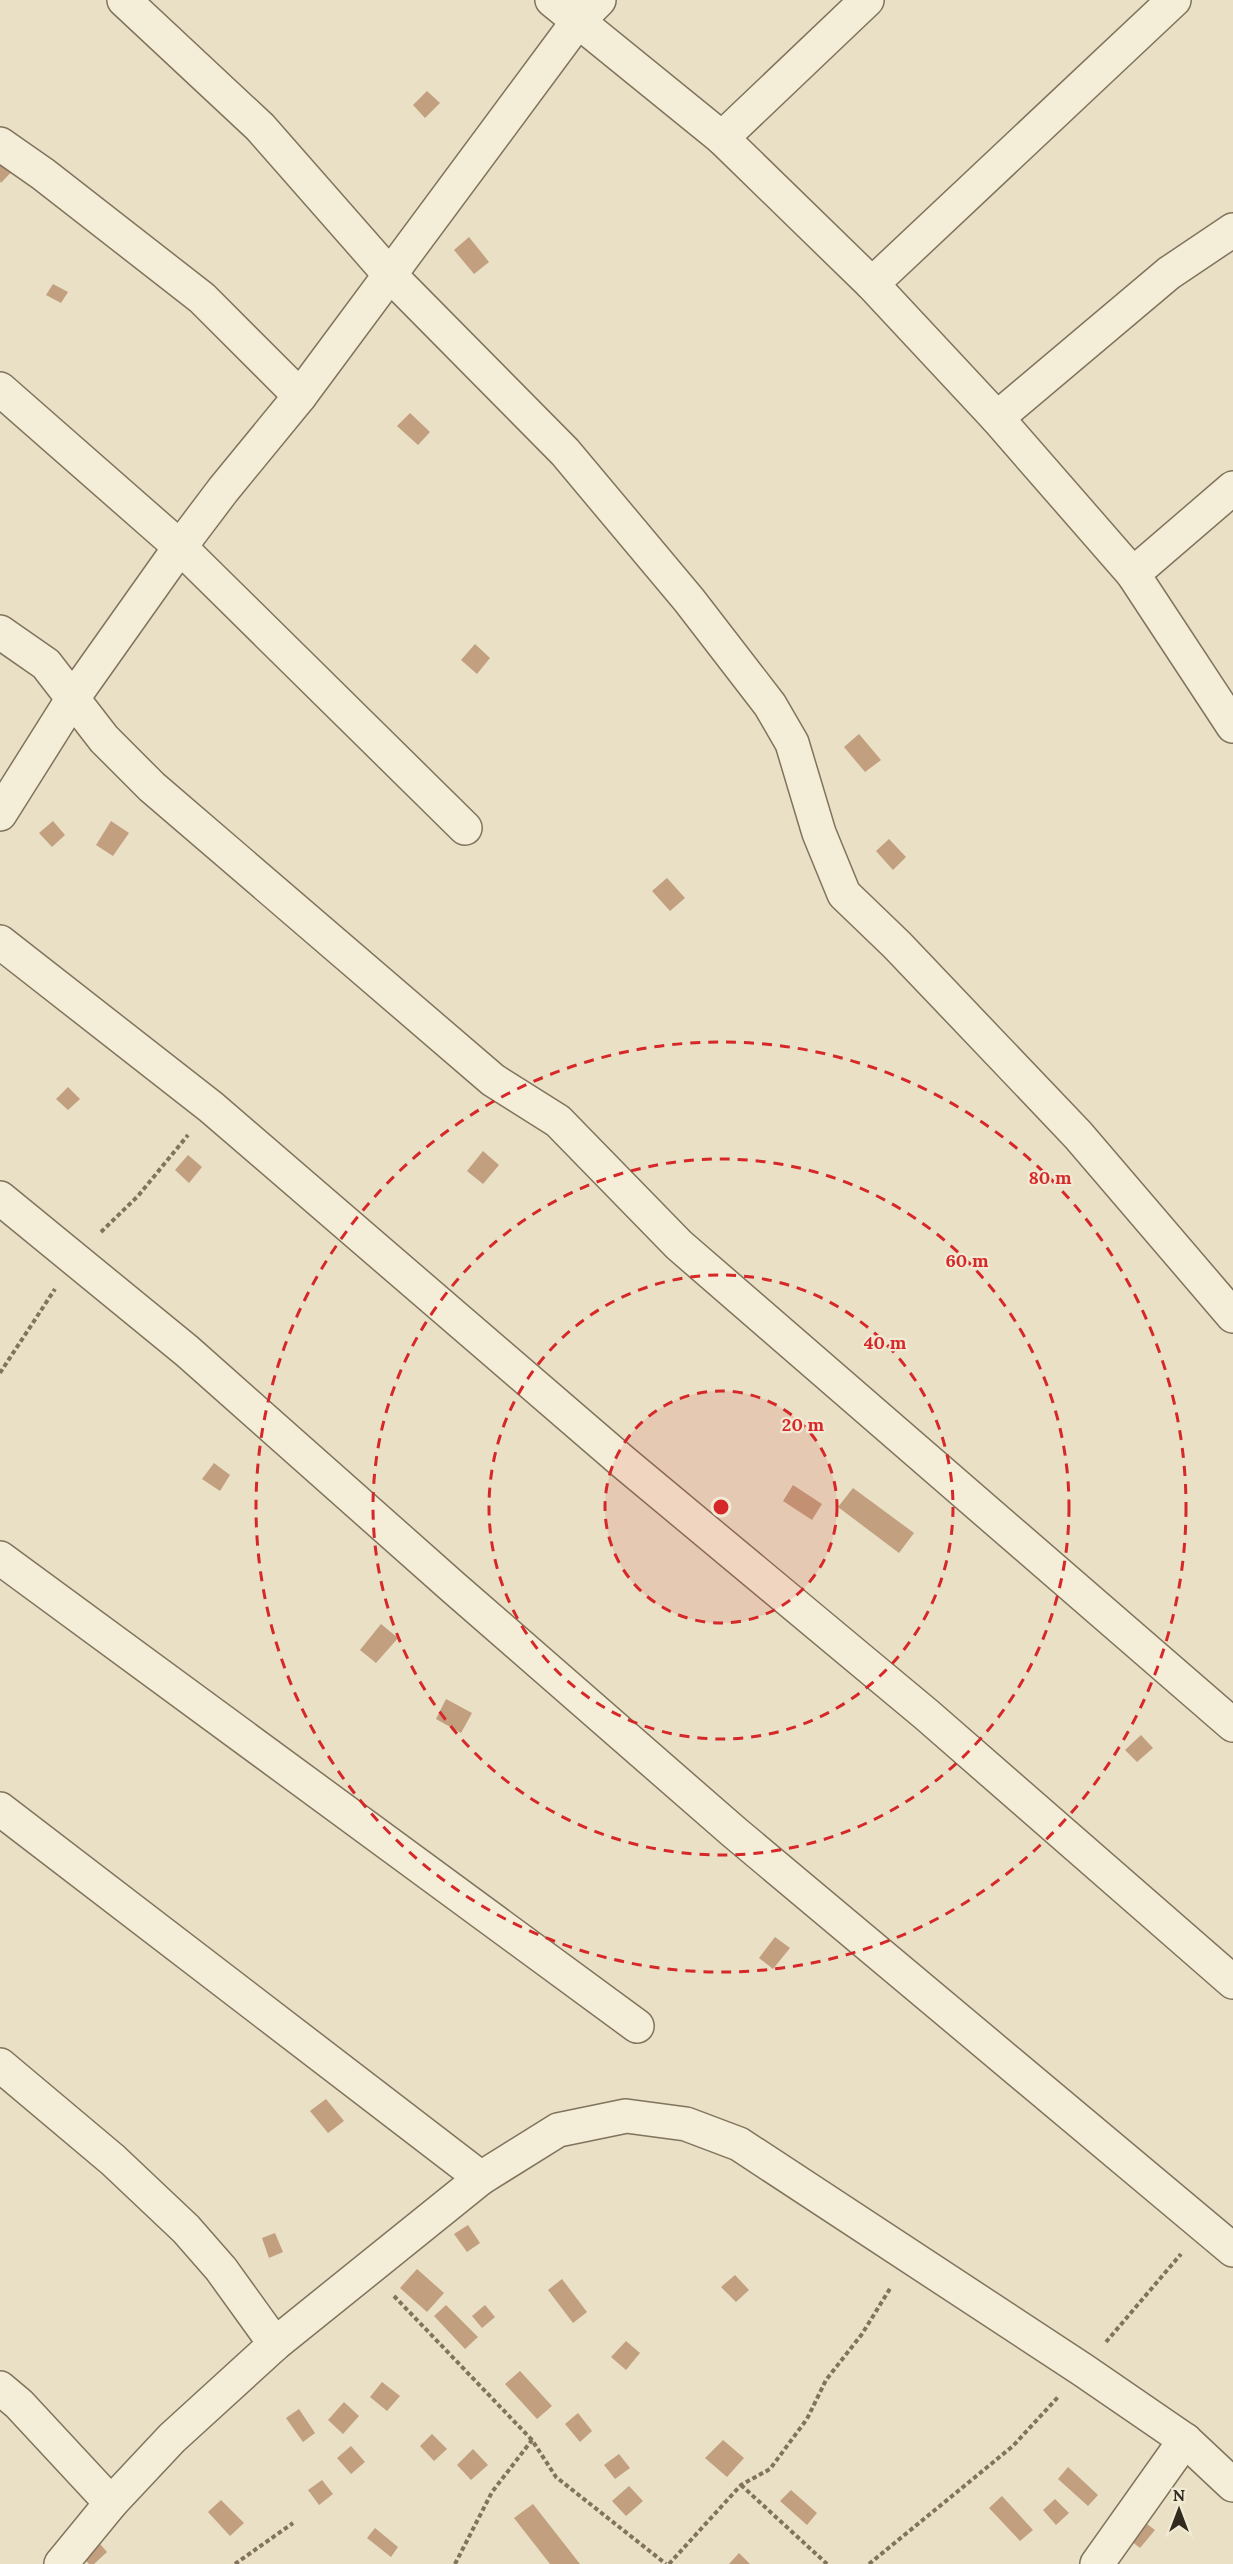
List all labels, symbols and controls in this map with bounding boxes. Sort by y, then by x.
text: 80 m [1028,1166,1072,1189]
text: 60 m [945,1249,989,1272]
text: 40 m [864,1331,907,1354]
text: 20 m [782,1413,825,1436]
centre of rings [711,1497,731,1517]
north arrow [1149,2480,1209,2540]
text: N [1173,2485,1185,2505]

